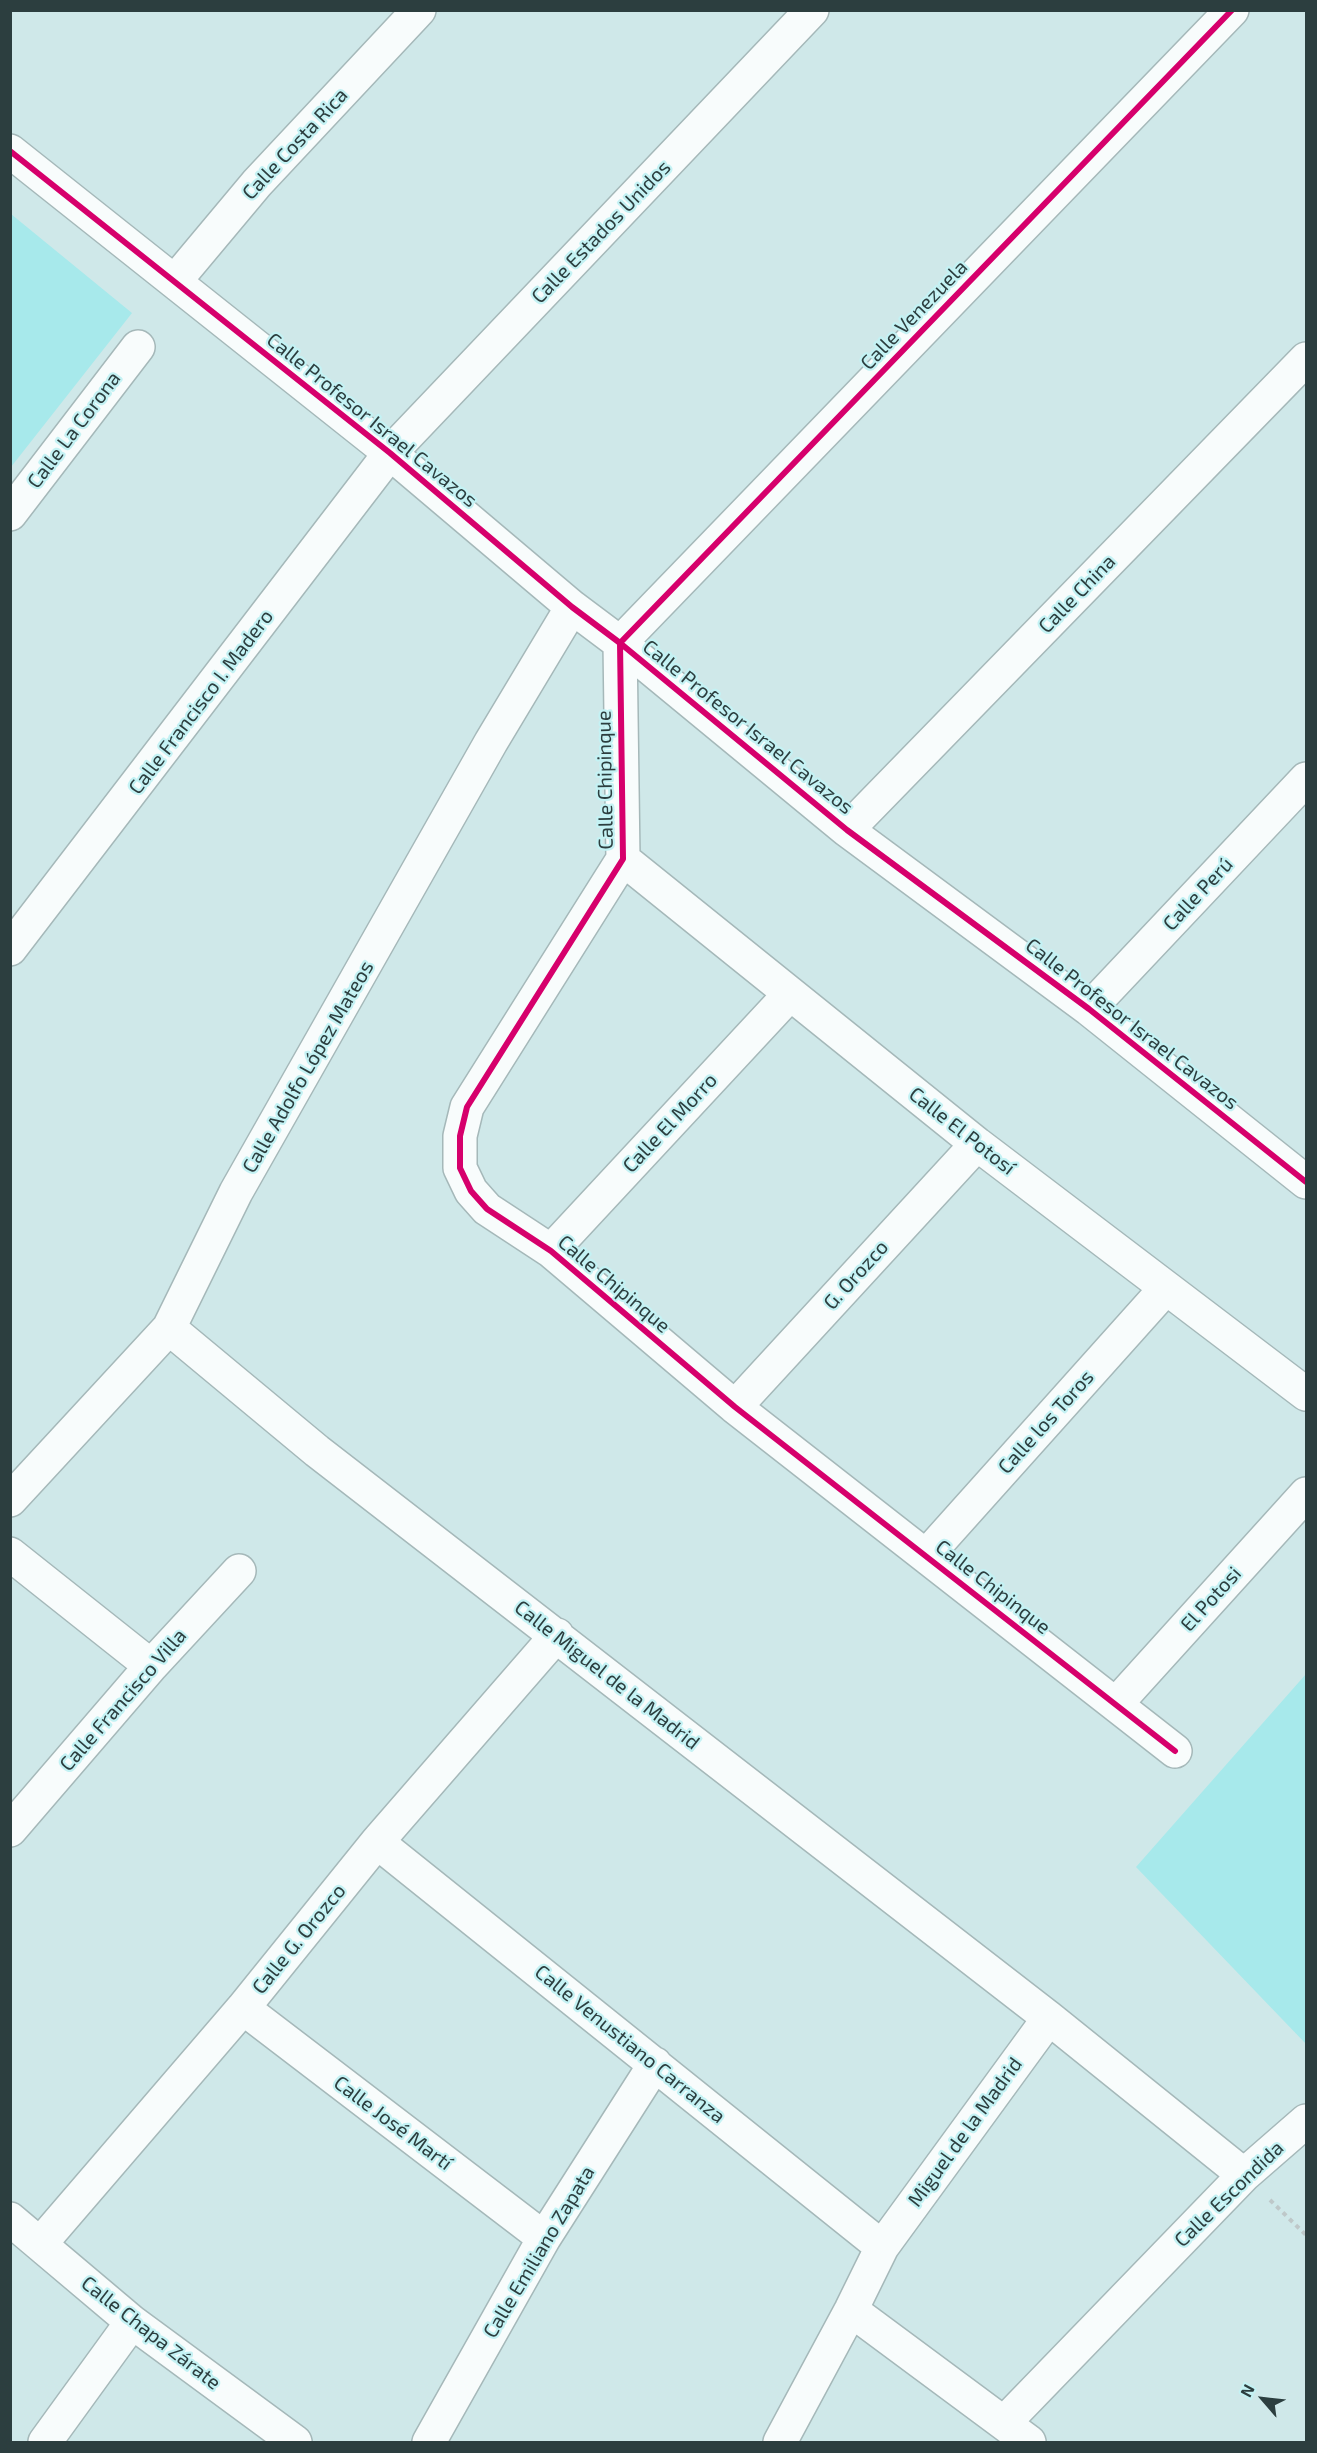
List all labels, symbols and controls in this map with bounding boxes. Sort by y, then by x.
street label: Calle Costa Rica [237,83,353,205]
street label: Calle Estados Unidos [526,155,676,309]
street label: Calle Venezuela [856,255,972,375]
street label: Calle Profesor Israel Cavazos [262,328,482,512]
street label: Calle La Corona [22,367,126,493]
street label: Calle China [1034,550,1120,638]
street label: Calle Francisco I. Madero [124,605,278,799]
street label: Calle Profesor Israel Cavazos [638,635,858,819]
street label: Calle Chipinque [592,710,618,850]
street label: Calle Perú [1158,852,1238,936]
street label: Calle Profesor Israel Cavazos [1021,933,1243,1115]
street label: Calle Adolfo López Mateos [237,957,379,1177]
street label: Calle El Morro [618,1068,722,1178]
street label: Calle El Potosí [904,1082,1020,1180]
street label: Calle Chipinque [553,1230,675,1338]
street label: G. Orozco [819,1235,893,1315]
street label: Calle los Toros [993,1365,1099,1479]
street label: Calle Chipinque [931,1535,1055,1639]
street label: El Potosi [1176,1562,1246,1636]
street label: Calle Miguel de la Madrid [510,1595,704,1755]
street label: Calle Francisco Villa [55,1624,191,1776]
street label: Calle G. Orozco [247,1879,351,1999]
street label: Calle Venustiano Carranza [530,1960,730,2128]
street label: Miguel de la Madrid [903,2053,1027,2211]
street label: Calle José Martí [329,2071,457,2175]
street label: Calle Escondida [1169,2136,1289,2252]
street label: Calle Emiliano Zapata [478,2162,600,2342]
street label: Calle Chapa Zárate [77,2271,225,2395]
north arrow [1233,2369,1293,2429]
text: N [1236,2381,1258,2400]

